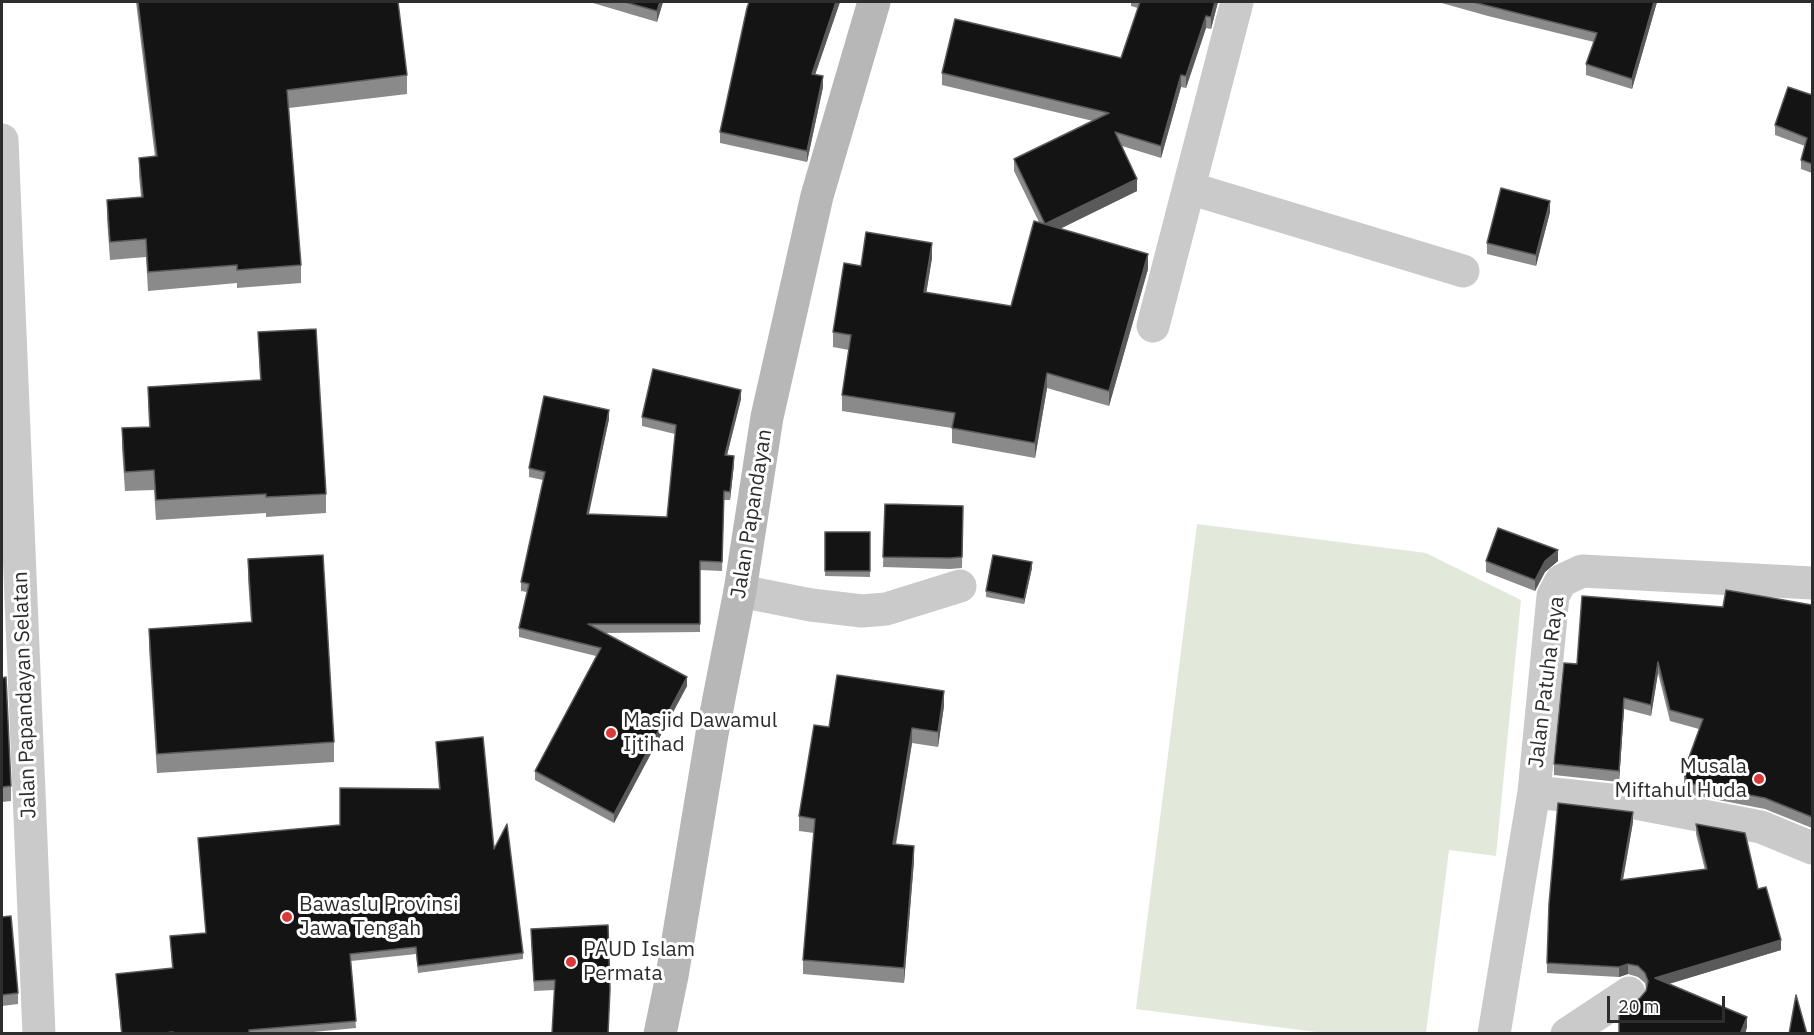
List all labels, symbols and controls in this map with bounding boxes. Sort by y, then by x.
street label: Jalan Papandayan [726,427,778,601]
street label: Jalan Papandayan Selatan [8,571,42,819]
street label: Jalan Patuha Raya [1524,595,1570,769]
place label: Masjid Dawamul Ijtihad [623,708,777,758]
marker: Masjid Dawamul Ijtihad [604,726,618,740]
place label: Musala Miftahul Huda [1615,754,1747,804]
marker: Musala Miftahul Huda [1752,772,1766,786]
place label: Bawaslu Provinsi Jawa Tengah [299,892,459,942]
marker: Bawaslu Provinsi Jawa Tengah [280,910,294,924]
place label: PAUD Islam Permata [583,937,695,987]
marker: PAUD Islam Permata [564,955,578,969]
scale bar [1610,984,1728,1022]
text: 20 m [1618,995,1660,1018]

